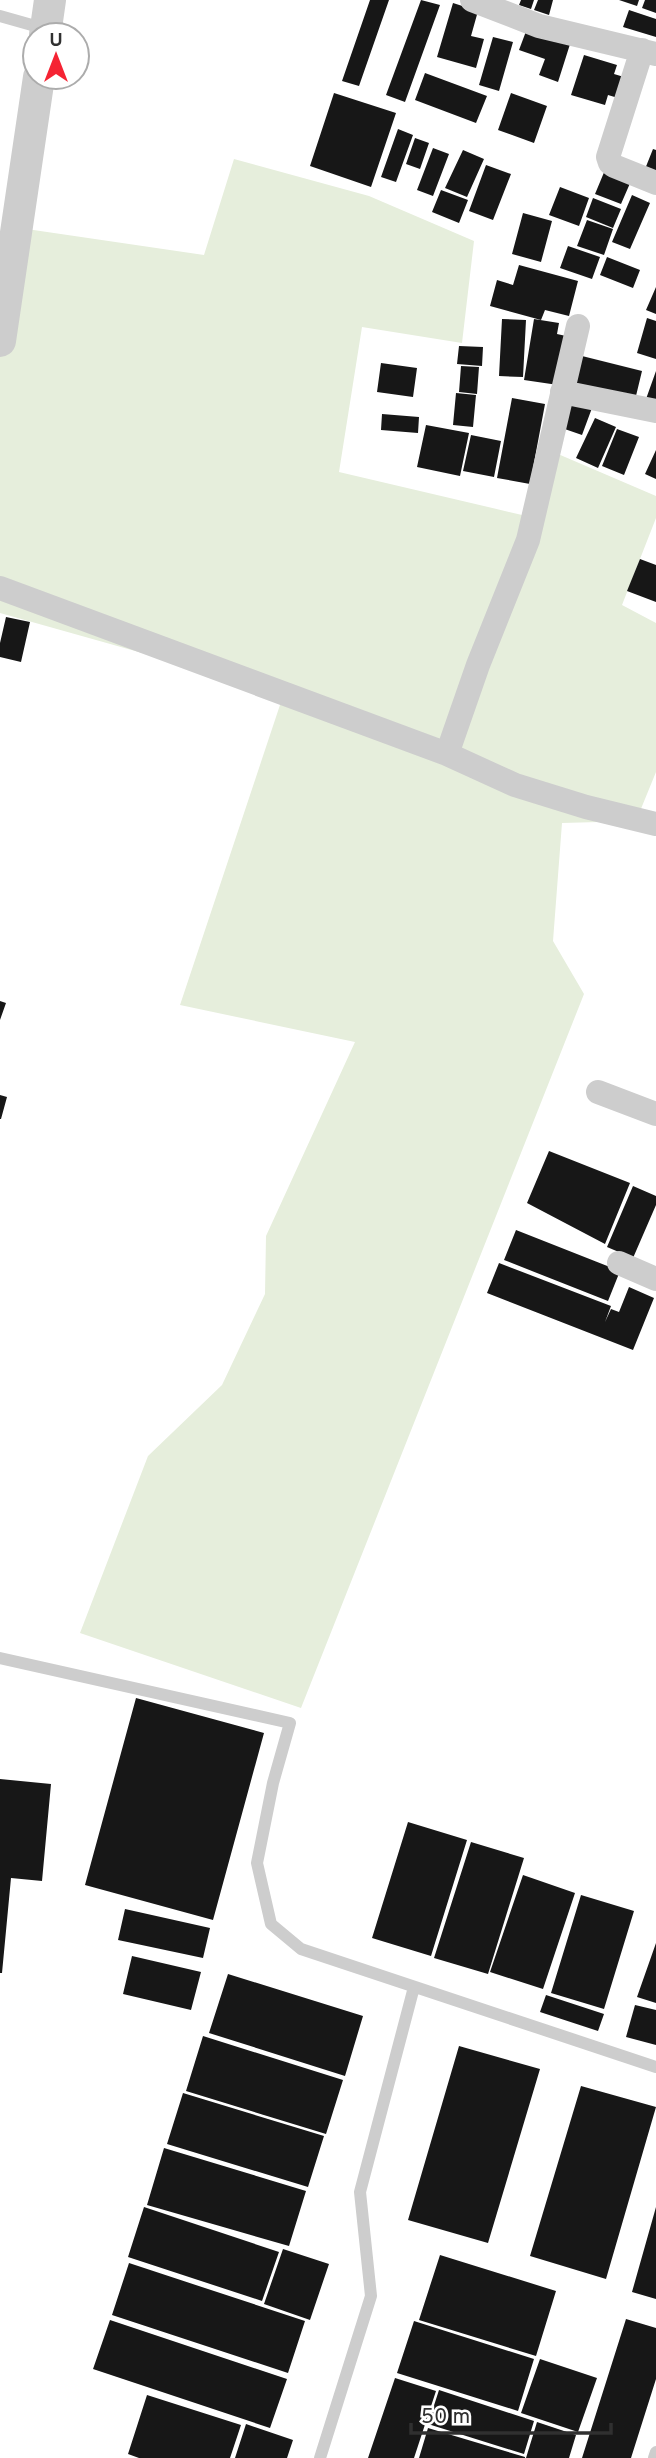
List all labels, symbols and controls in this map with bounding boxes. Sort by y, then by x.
north arrow [21,21,91,91]
text: U [49,29,63,53]
scale bar [411,2392,610,2436]
text: 50 m [421,2404,470,2431]

